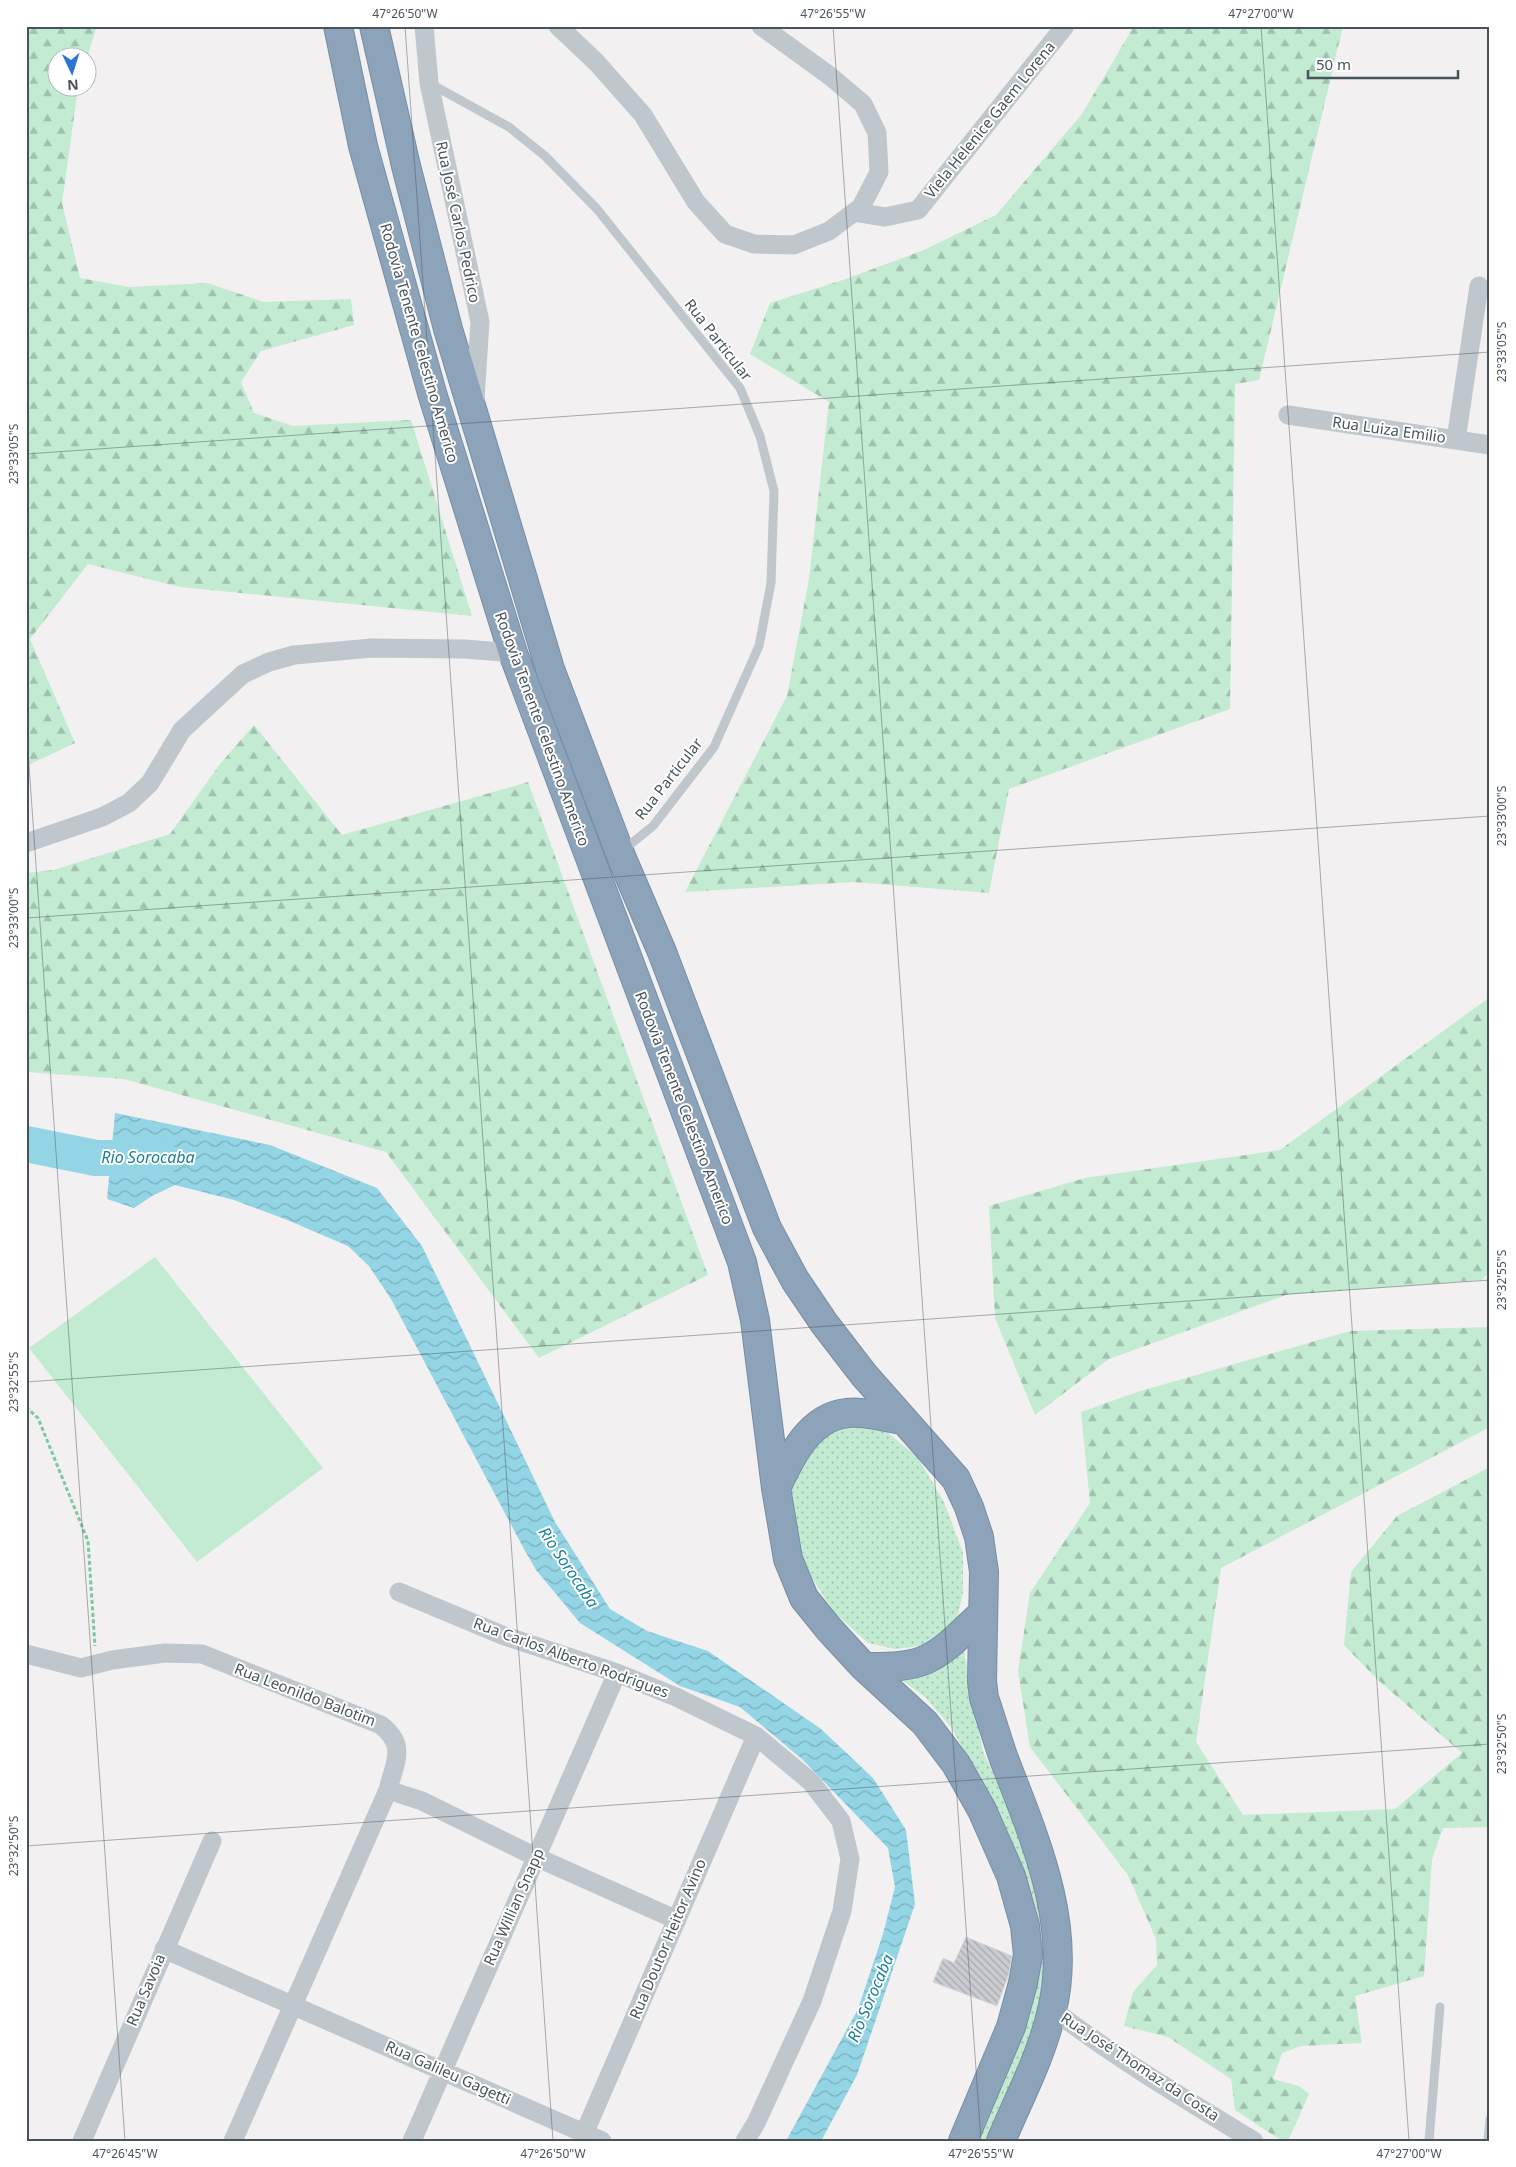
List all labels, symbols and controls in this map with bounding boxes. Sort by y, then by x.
text: 47°26'50"W [372,5,438,22]
text: 47°26'55"W [800,5,866,22]
text: 47°27'00"W [1228,5,1294,22]
street label: Viela Helenice Gaem Lorena [920,37,1059,202]
north arrow [48,48,98,98]
scale bar [1308,48,1458,80]
text: 50 m [1316,54,1351,74]
text: N [67,76,79,95]
street label: Rua José Carlos Pedrico [432,139,486,304]
street label: Rodovia Tenente Celestino Americo [376,221,464,465]
street label: Rua Particular [680,294,757,384]
text: 23°33'05"S [1493,321,1510,382]
street label: Rua Luiza Emilio [1331,411,1447,447]
text: 23°33'05"S [5,423,22,484]
street label: Rodovia Tenente Celestino Americo [491,609,595,849]
street label: Rua Particular [630,733,707,823]
text: 23°33'00"S [1493,785,1510,846]
text: 23°33'00"S [5,887,22,948]
street label: Rodovia Tenente Celestino Americo [631,988,739,1227]
water label: Rio Sorocaba [101,1146,195,1168]
text: 23°32'55"S [1493,1249,1510,1310]
text: 23°32'55"S [5,1351,22,1412]
water label: Rio Sorocaba [534,1522,604,1612]
street label: Rua Carlos Alberto Rodrigues [471,1612,672,1702]
street label: Rua Leonildo Balotim [232,1658,379,1730]
text: 23°32'50"S [1493,1713,1510,1774]
text: 23°32'50"S [5,1815,22,1876]
street label: Rua Willian Snapp [478,1845,548,1968]
street label: Rua Doutor Heitor Avino [624,1855,710,2022]
street label: Rua Savoia [121,1950,169,2029]
water label: Rio Sorocaba [842,1951,898,2045]
street label: Rua José Thomaz da Costa [1058,2007,1223,2125]
street label: Rua Galileu Gagetti [383,2035,514,2109]
text: 47°26'45"W [92,2145,158,2162]
text: 47°26'50"W [520,2145,586,2162]
text: 47°26'55"W [948,2145,1014,2162]
text: 47°27'00"W [1376,2145,1442,2162]

